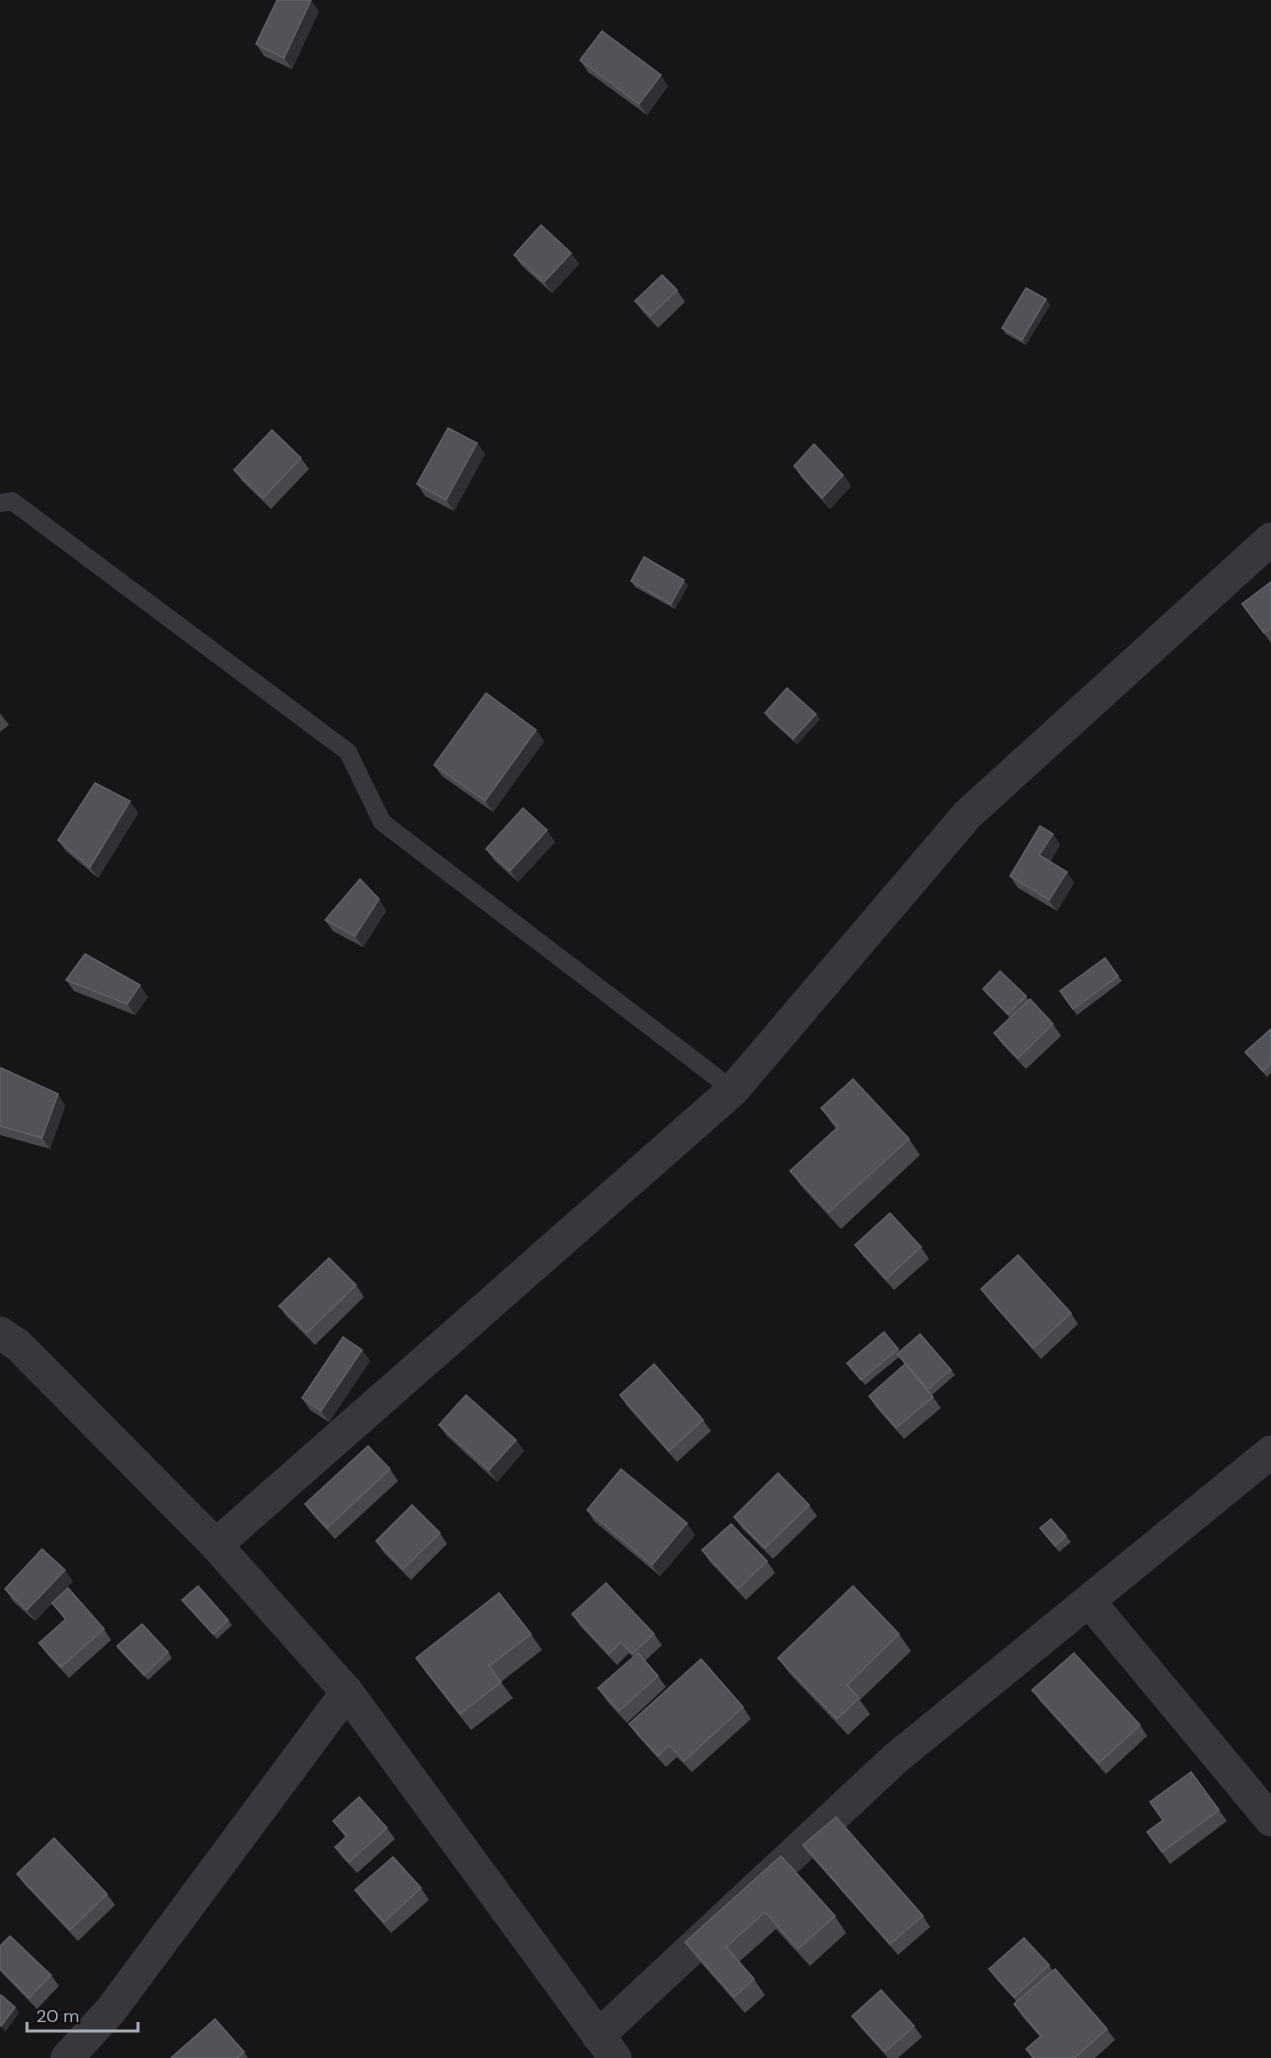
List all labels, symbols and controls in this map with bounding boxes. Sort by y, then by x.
scale bar [27,1995,138,2033]
text: 20 m [36,2004,79,2028]

